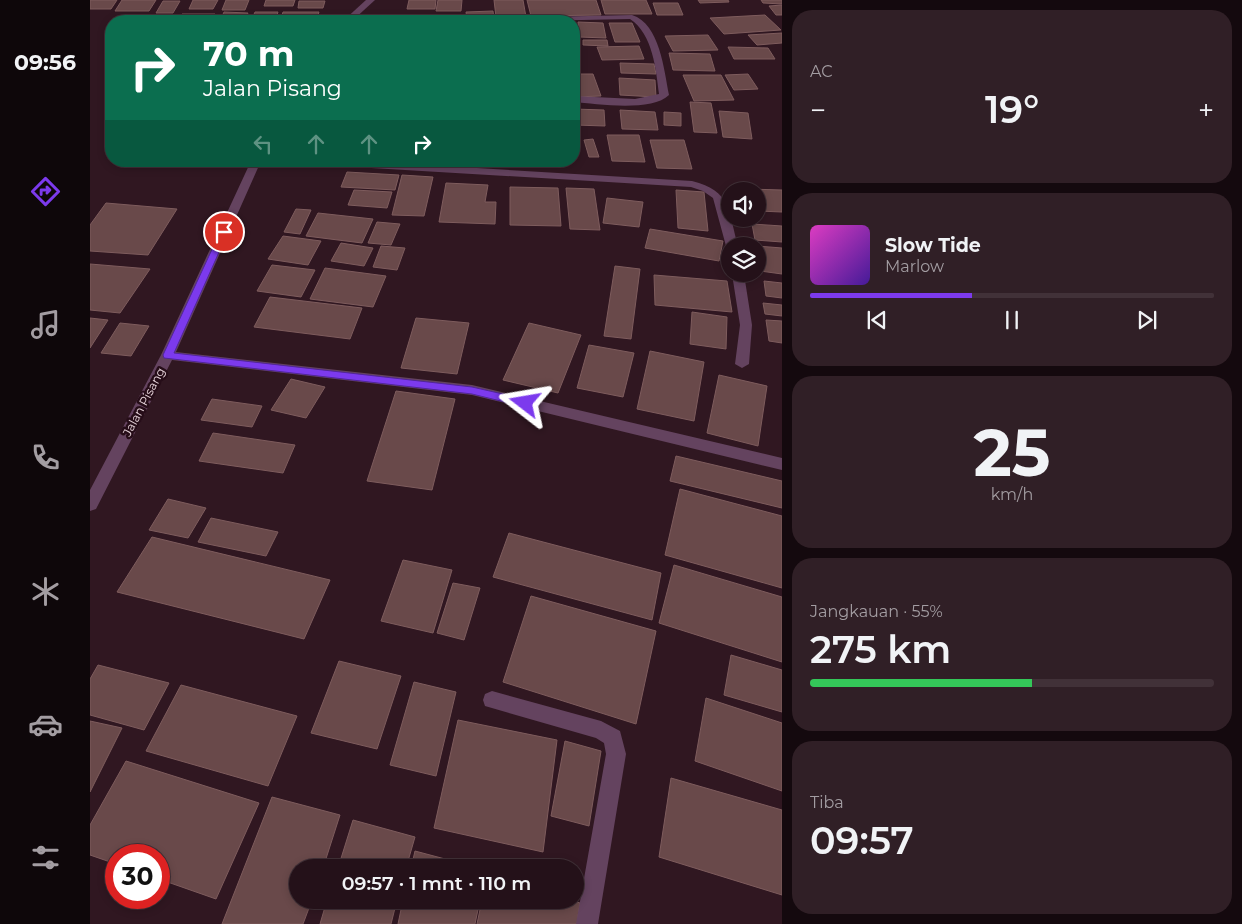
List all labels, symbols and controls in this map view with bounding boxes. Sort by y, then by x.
text: 70 m [203,32,294,75]
icon: right [120,35,185,100]
text: 09:56 [14,49,76,76]
text: AC [810,62,833,81]
text: Jalan Pisang [203,75,342,102]
text: 19° [985,86,1039,133]
text: − [810,93,826,127]
text: + [1198,93,1214,127]
icon: left [249,130,277,158]
icon: ahead [302,130,330,158]
icon: ahead [355,130,383,158]
icon: right [408,130,436,158]
icon: directions [28,174,63,209]
map controls [721,182,766,282]
button: sound [721,182,766,227]
pin [203,211,245,253]
icon: arrive [210,218,238,246]
text: Slow Tide [885,234,981,257]
button: layers [721,237,766,282]
text: Marlow [885,257,944,276]
icon: previous [863,306,891,334]
icon: pause [998,306,1026,334]
icon: next [1133,306,1161,334]
icon: music [28,307,63,342]
street label: Jalan Pisang [119,365,168,440]
position arrow [498,376,550,428]
text: 25 [973,413,1051,492]
icon: phone [28,440,63,475]
text: km/h [991,485,1033,504]
icon: climate [28,574,63,609]
text: Jangkauan · 55% [810,602,943,621]
text: 275 km [810,626,951,673]
icon: car [28,707,63,742]
text: Tiba [810,793,844,812]
text: 09:57 [810,817,914,864]
icon: filters [28,840,63,875]
speed limit sign: 30 [105,844,170,909]
text: 09:57 · 1 mnt · 110 m [342,872,531,895]

